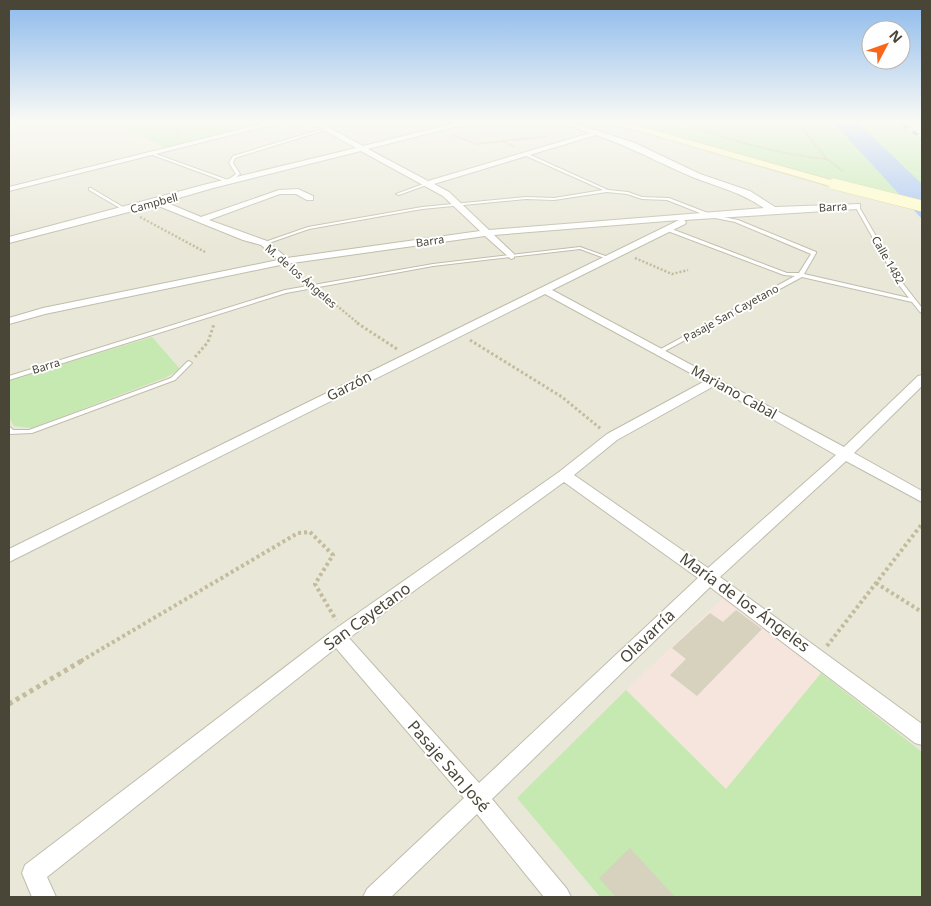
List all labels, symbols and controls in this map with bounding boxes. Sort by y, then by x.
north arrow [861,20,911,70]
text: N [885,26,907,47]
street label: Campbell [128,189,179,216]
street label: Barra [818,198,848,215]
street label: Barra [415,231,445,250]
street label: Calle 1482 [869,233,908,286]
street label: M. de los Ángeles [262,240,340,311]
street label: Pasaje San Cayetano [681,280,781,345]
street label: Barra [30,354,62,377]
street label: Mariano Cabal [688,360,781,423]
street label: Garzón [323,366,374,405]
street label: María de los Ángeles [676,547,814,657]
street label: San Cayetano [319,577,415,655]
street label: Olavarría [615,604,679,668]
street label: Pasaje San José [403,715,495,817]

